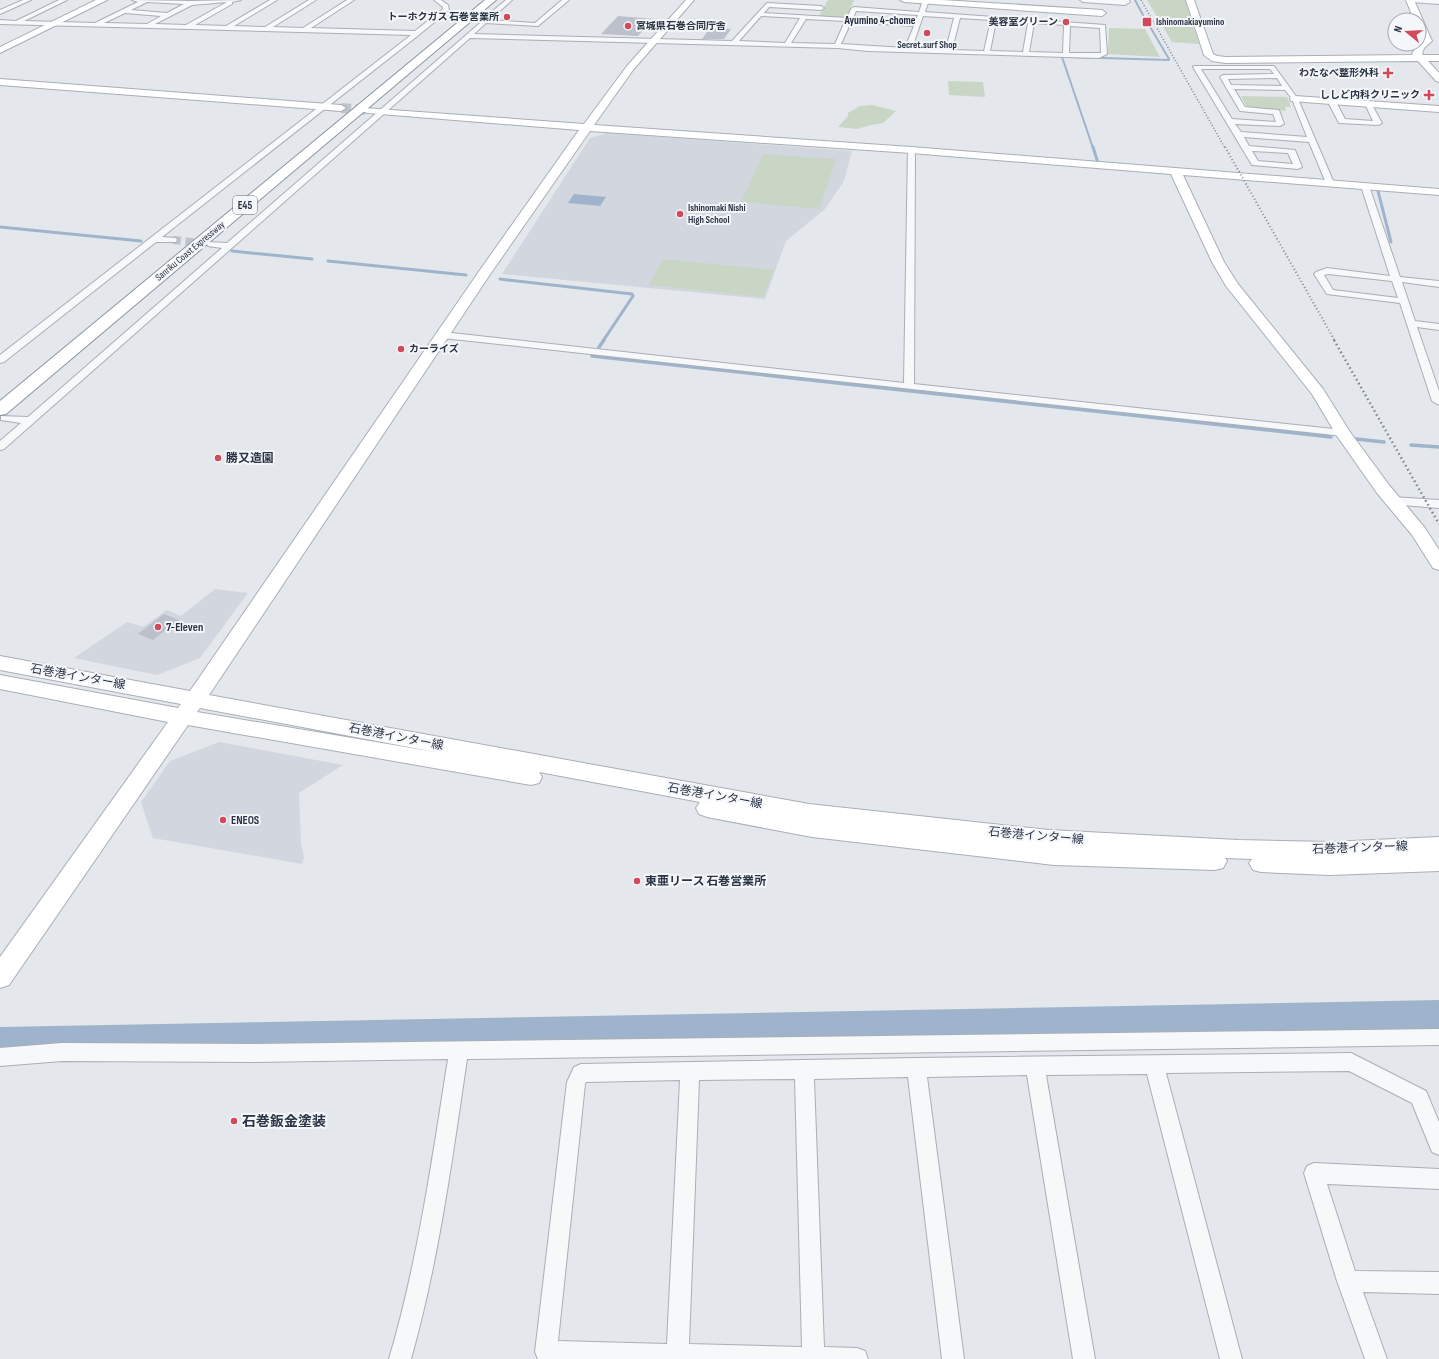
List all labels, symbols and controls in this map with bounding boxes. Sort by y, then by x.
place label: トーホクガス 石巻営業所 [387,11,499,23]
marker: トーホクガス 石巻営業所 [502,12,512,22]
north arrow [1387,12,1427,52]
district label: Ayumino 4-chome [844,14,916,27]
place label: 美容室グリーン [989,16,1058,28]
marker: Ishinomakiayumino [1141,16,1153,28]
place label: Ishinomakiayumino [1156,16,1224,28]
marker: 美容室グリーン [1061,17,1071,27]
place label: 宮城県石巻合同庁舎 [636,20,726,32]
marker: 宮城県石巻合同庁舎 [623,21,633,31]
text: N [1391,24,1405,34]
marker: Secret.surf Shop [922,28,932,38]
place label: Secret.surf Shop [897,39,957,51]
place label: わたなべ整形外科 [1299,67,1379,79]
marker: わたなべ整形外科 [1382,67,1394,79]
place label: ししど内科クリニック [1320,89,1420,101]
marker: ししど内科クリニック [1423,89,1435,101]
road number: E45 [233,196,257,214]
place label: Ishinomaki Nishi High School [688,202,746,226]
marker: Ishinomaki Nishi High School [675,209,685,219]
street label: Sanriku Coast Expressway [153,218,227,283]
place label: カーライズ [409,343,459,355]
marker: カーライズ [396,344,406,354]
place label: 勝又造園 [226,451,274,466]
marker: 勝又造園 [213,453,223,463]
place label: 7-Eleven [166,620,203,635]
marker: 7-Eleven [153,622,163,632]
street label: 石巻港インター線 [29,661,127,693]
street label: 石巻港インター線 [347,720,445,754]
street label: 石巻港インター線 [666,780,764,812]
place label: ENEOS [231,813,260,828]
marker: ENEOS [218,815,228,825]
street label: 石巻港インター線 [988,824,1084,848]
street label: 石巻港インター線 [1312,839,1408,857]
place label: 東亜リース 石巻営業所 [645,874,766,889]
marker: 東亜リース 石巻営業所 [632,876,642,886]
place label: 石巻鈑金塗装 [242,1113,326,1130]
marker: 石巻鈑金塗装 [229,1116,239,1126]

